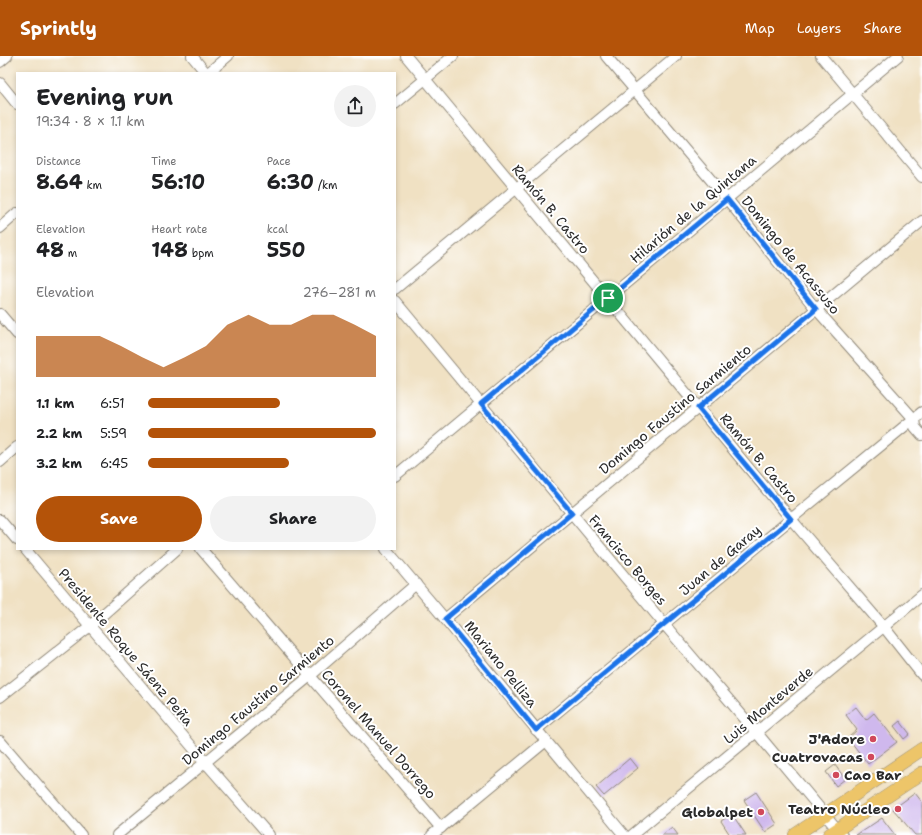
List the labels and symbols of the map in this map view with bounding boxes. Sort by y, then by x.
street label: Hilarión de la Quintana [626,151,760,267]
street label: Ramón B. Castro [508,160,594,258]
street label: Domingo de Acassuso [738,192,844,318]
pin [591,281,625,315]
street label: Domingo Faustino Sarmiento [595,340,755,478]
street label: Ramón B. Castro [716,409,802,507]
street label: Francisco Borges [585,511,671,609]
street label: Juan de Garay [676,521,764,599]
street label: Presidente Roque Sáenz Peña [55,565,197,730]
street label: Mariano Pelliza [461,617,542,711]
street label: Domingo Faustino Sarmiento [178,631,338,769]
street label: Luis Monteverde [719,662,817,748]
street label: Coronel Manuel Dorrego [318,666,440,802]
place label: J'Adore [809,730,865,748]
marker: J'Adore [868,734,878,744]
place label: Cuatrovacas [772,748,863,766]
marker: Cuatrovacas [866,752,876,762]
place label: Cao Bar [844,766,902,784]
marker: Cao Bar [831,770,841,780]
place label: Teatro Núcleo [788,800,890,818]
place label: Globalpet [681,803,753,821]
marker: Teatro Núcleo [893,804,903,814]
marker: Globalpet [756,807,766,817]

